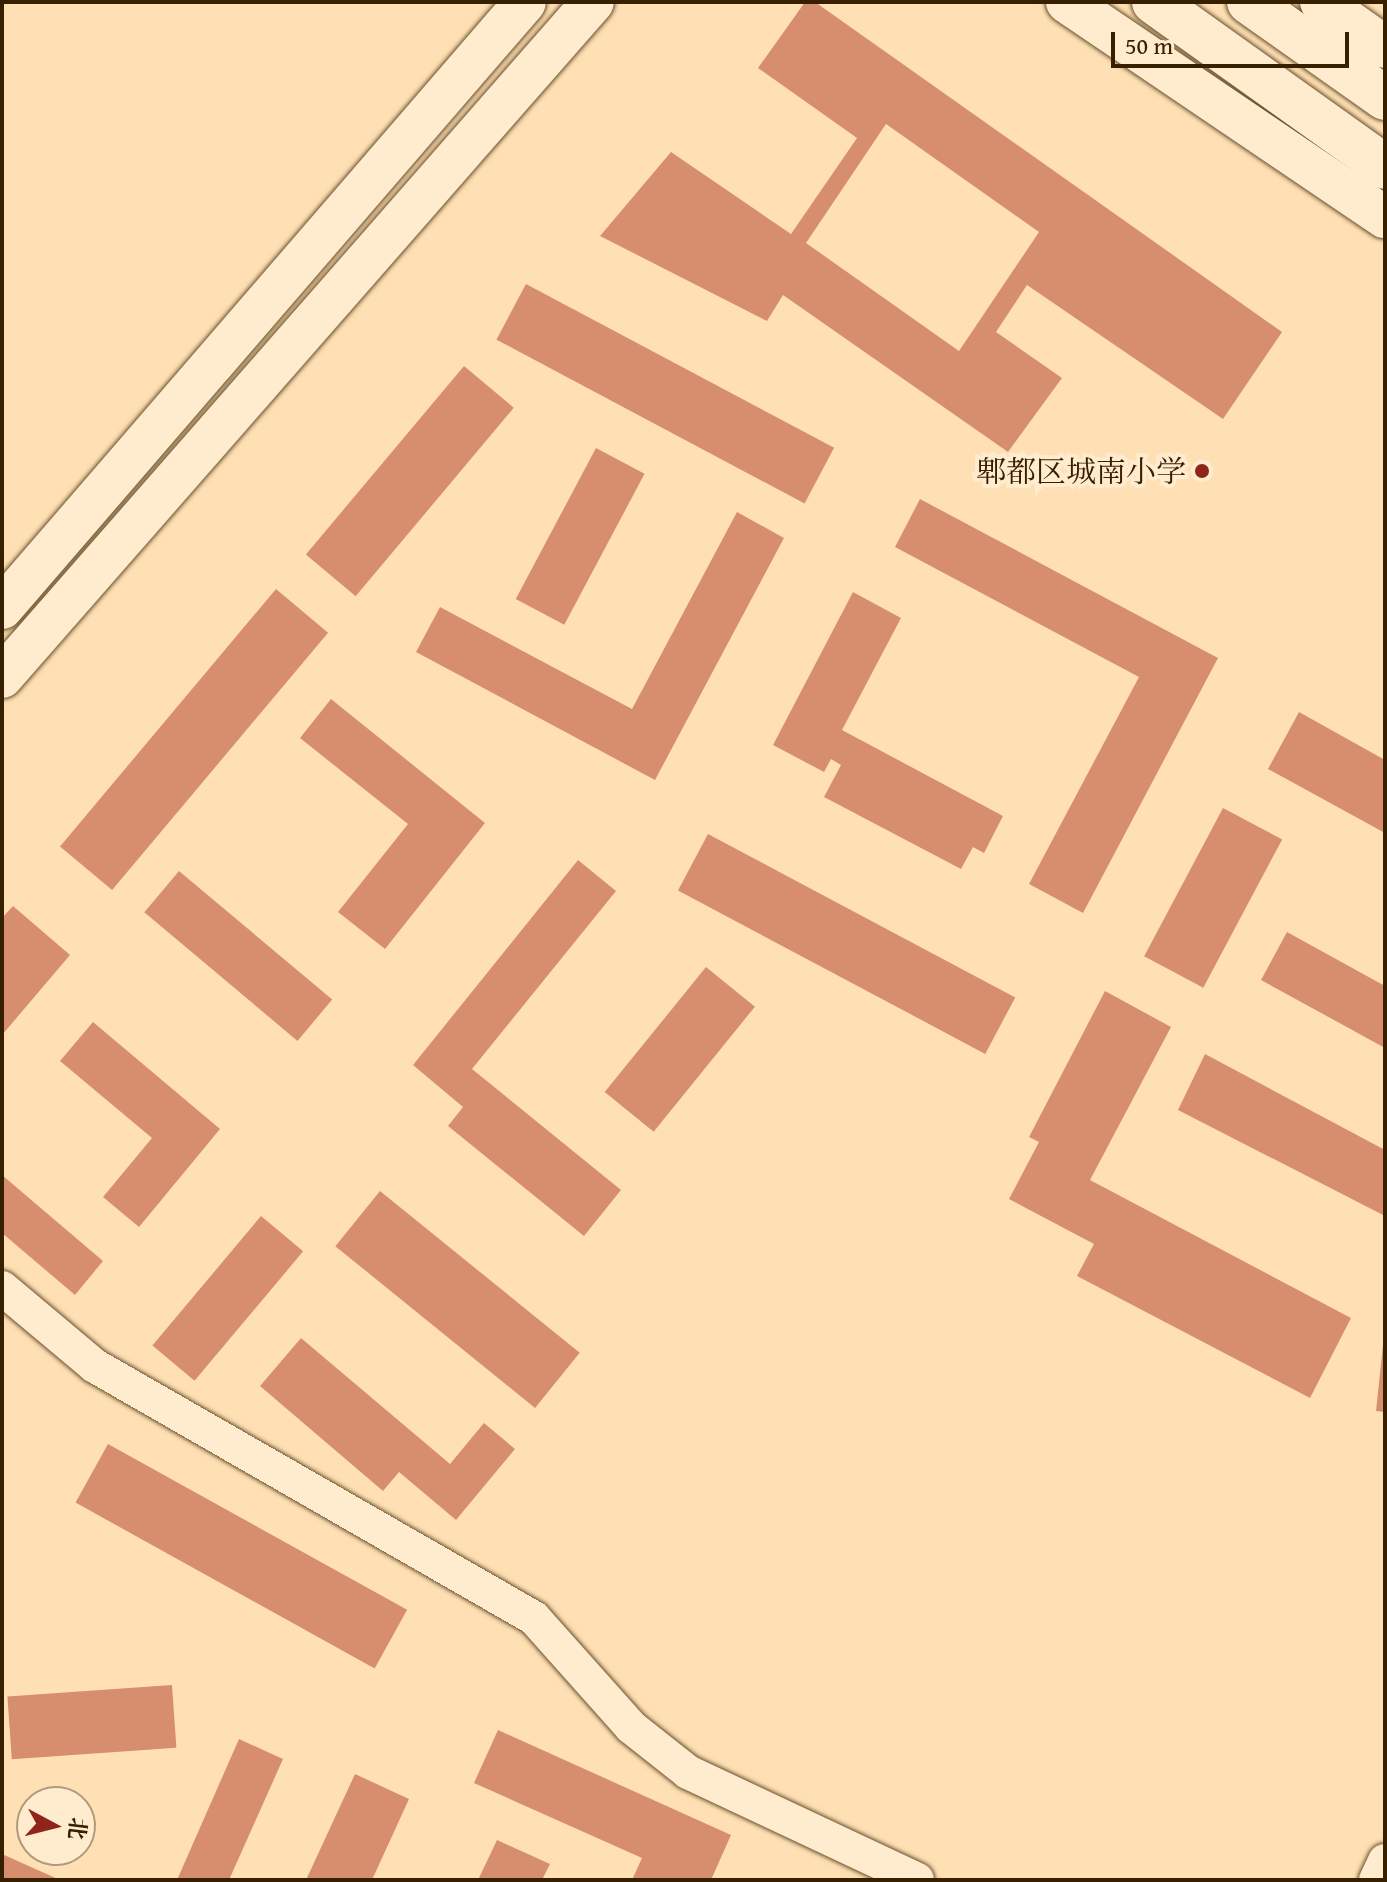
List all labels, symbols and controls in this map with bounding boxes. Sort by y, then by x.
scale bar [1115,16,1353,66]
text: 50 m [1125,28,1173,63]
place label: 郫都区城南小学 [976,453,1186,489]
marker: 郫都区城南小学 [1193,462,1211,480]
north arrow [16,1786,96,1866]
text: 北 [61,1816,95,1842]

